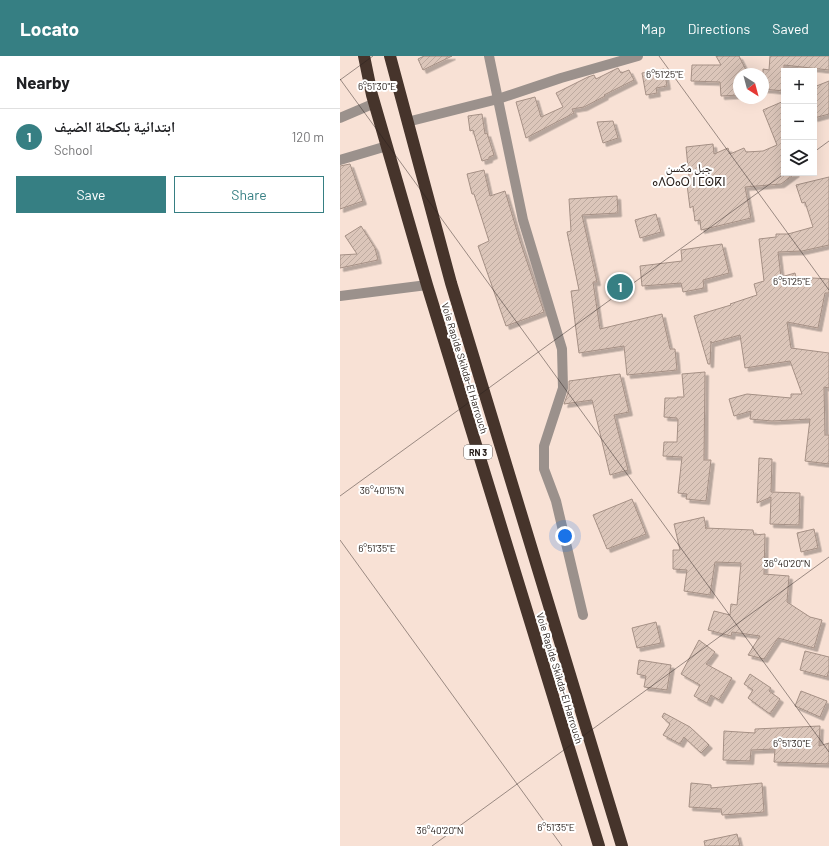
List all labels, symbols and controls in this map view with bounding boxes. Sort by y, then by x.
text: Locato [20,17,79,40]
text: Map [641,20,666,37]
text: Directions [688,20,750,37]
text: Saved [772,20,809,37]
text: 6°51'25"E [646,68,684,80]
north arrow [733,68,769,104]
map controls [781,68,817,176]
button: + [781,68,817,104]
text: Nearby [16,72,70,92]
text: 6°51'30"E [358,80,396,92]
button: − [781,104,817,140]
text: ابتدائية بلكحلة الضيف [54,117,175,135]
text: 1 [27,129,31,145]
text: 120 m [292,129,324,145]
button: layers [781,140,817,176]
text: School [54,142,92,158]
district label: جبل مكسن ⴰⴷⵔⴰⵔ ⵏ ⵎⵙⴽⵏ [652,160,726,188]
button: Save [16,176,166,213]
button: Share [174,176,324,213]
pin: 1 [607,272,633,302]
text: 6°51'25"E [773,275,811,287]
street label: Voie Rapide Skikda-El Harrouch [439,301,491,435]
road number: RN 3 [464,445,492,459]
text: 36°40'15"N [360,484,404,496]
your location [555,526,575,546]
text: 6°51'35"E [358,542,396,554]
text: 36°40'20"N [764,557,811,569]
street label: Voie Rapide Skikda-El Harrouch [534,611,586,745]
text: 6°51'30"E [773,737,811,749]
text: 6°51'35"E [537,821,575,833]
text: 36°40'20"N [417,824,464,836]

